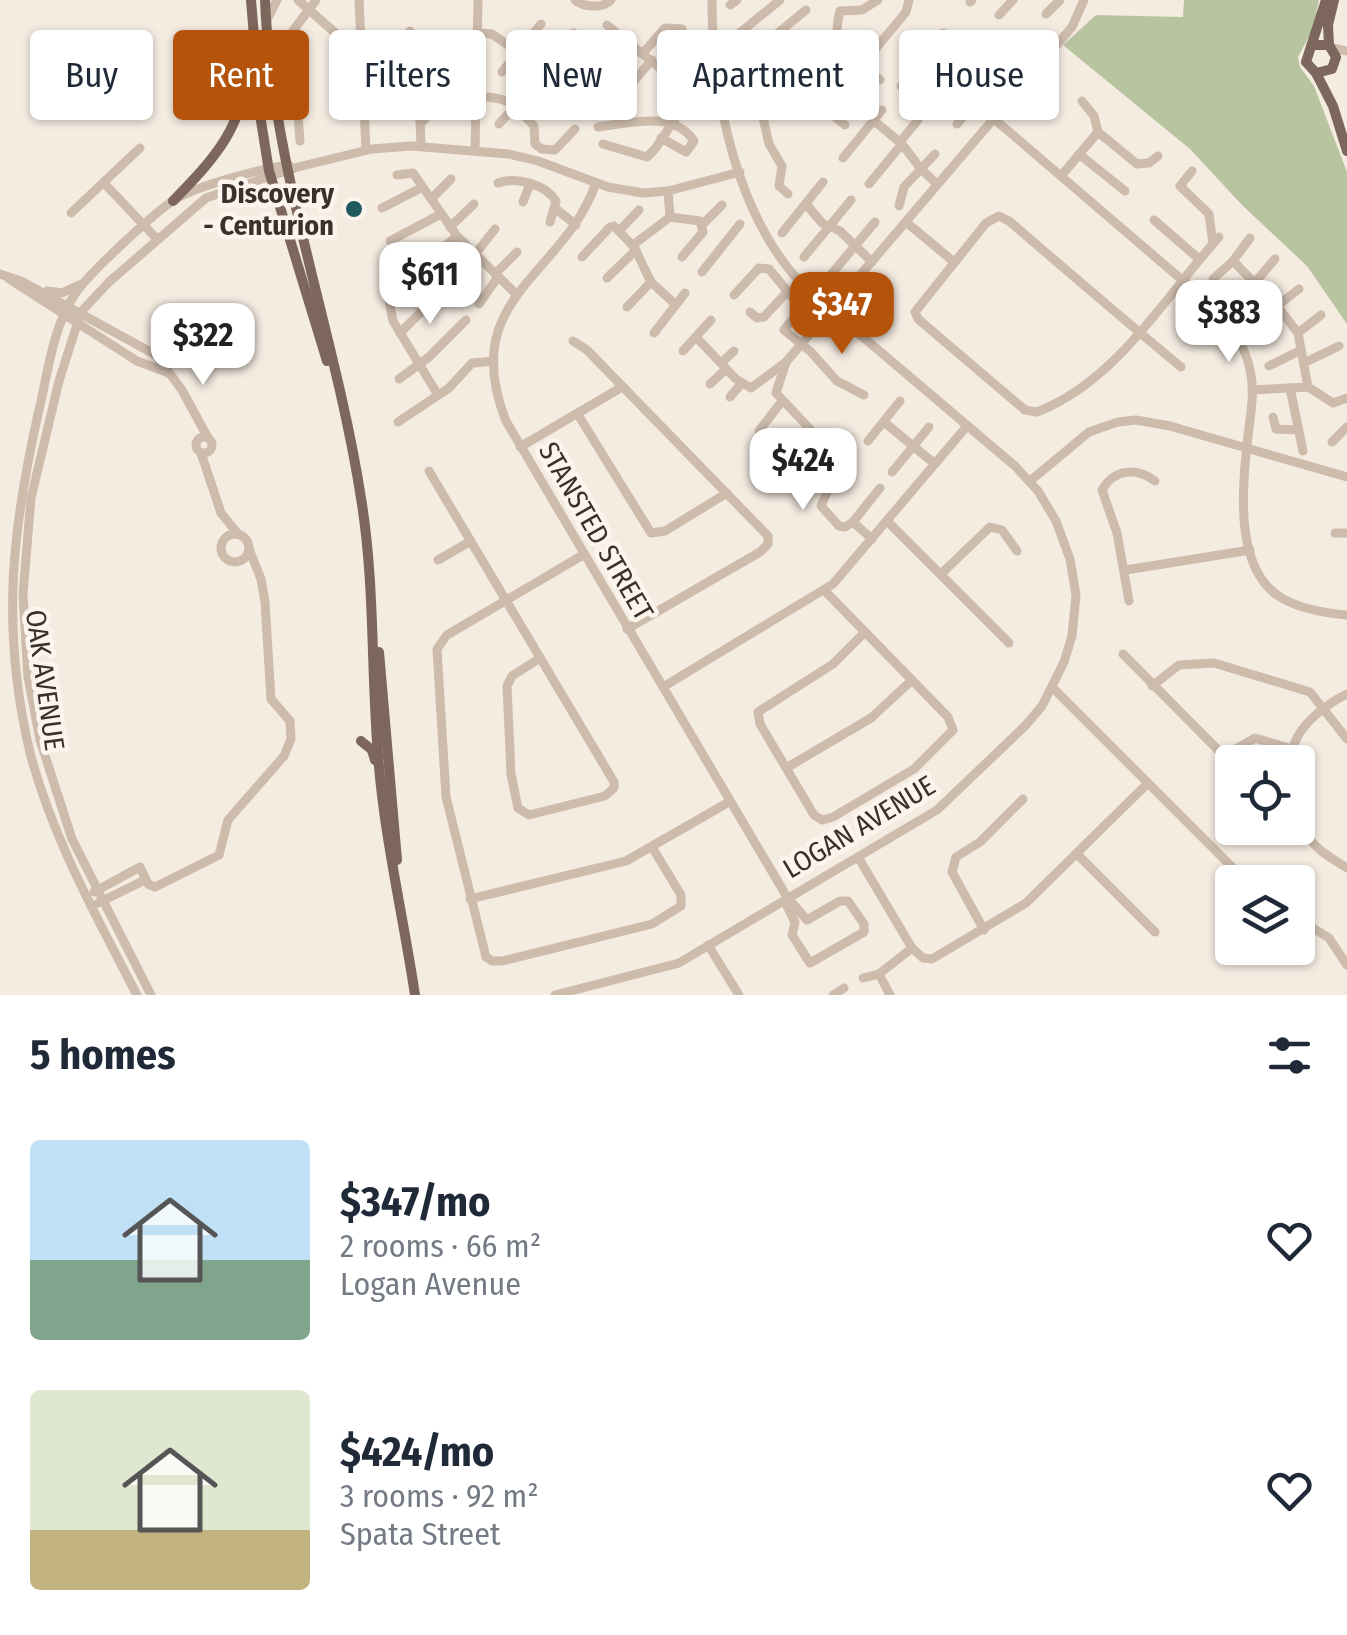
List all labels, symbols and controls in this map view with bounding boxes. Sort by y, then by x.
chip: Buy [30,30,153,120]
chip: Rent [173,30,309,120]
chip: Filters [329,30,486,120]
chip: New [506,30,637,120]
chip: Apartment [657,30,879,120]
chip: House [899,30,1059,120]
place label: Discovery - Centurion [203,177,335,242]
marker: Discovery - Centurion [343,198,365,220]
pin: $611 [371,242,489,327]
text: $611 [401,255,459,293]
pin: $347 [783,272,901,357]
pin: $383 [1170,280,1288,365]
text: $347 [812,285,872,323]
text: $383 [1197,293,1261,331]
pin: $322 [144,303,262,388]
text: $322 [173,316,233,354]
pin: $424 [744,428,862,513]
street label: STANSTED STREET [532,436,660,626]
text: $424 [772,441,834,479]
street label: OAK AVENUE [19,608,71,752]
map controls [1215,745,1315,965]
button: locate [1215,745,1315,845]
street label: LOGAN AVENUE [777,769,941,885]
button: layers [1215,865,1315,965]
icon: filters [1262,1028,1317,1083]
text: 5 homes [30,1030,176,1080]
text: $347/mo [340,1177,491,1227]
icon: home [110,1180,230,1300]
icon: heart [1262,1213,1317,1268]
text: 2 rooms · 66 m² [340,1227,541,1265]
text: Logan Avenue [340,1265,521,1303]
text: $424/mo [340,1427,494,1477]
icon: home [110,1430,230,1550]
icon: heart [1262,1463,1317,1518]
text: 3 rooms · 92 m² [340,1477,539,1515]
text: Spata Street [340,1515,500,1553]

